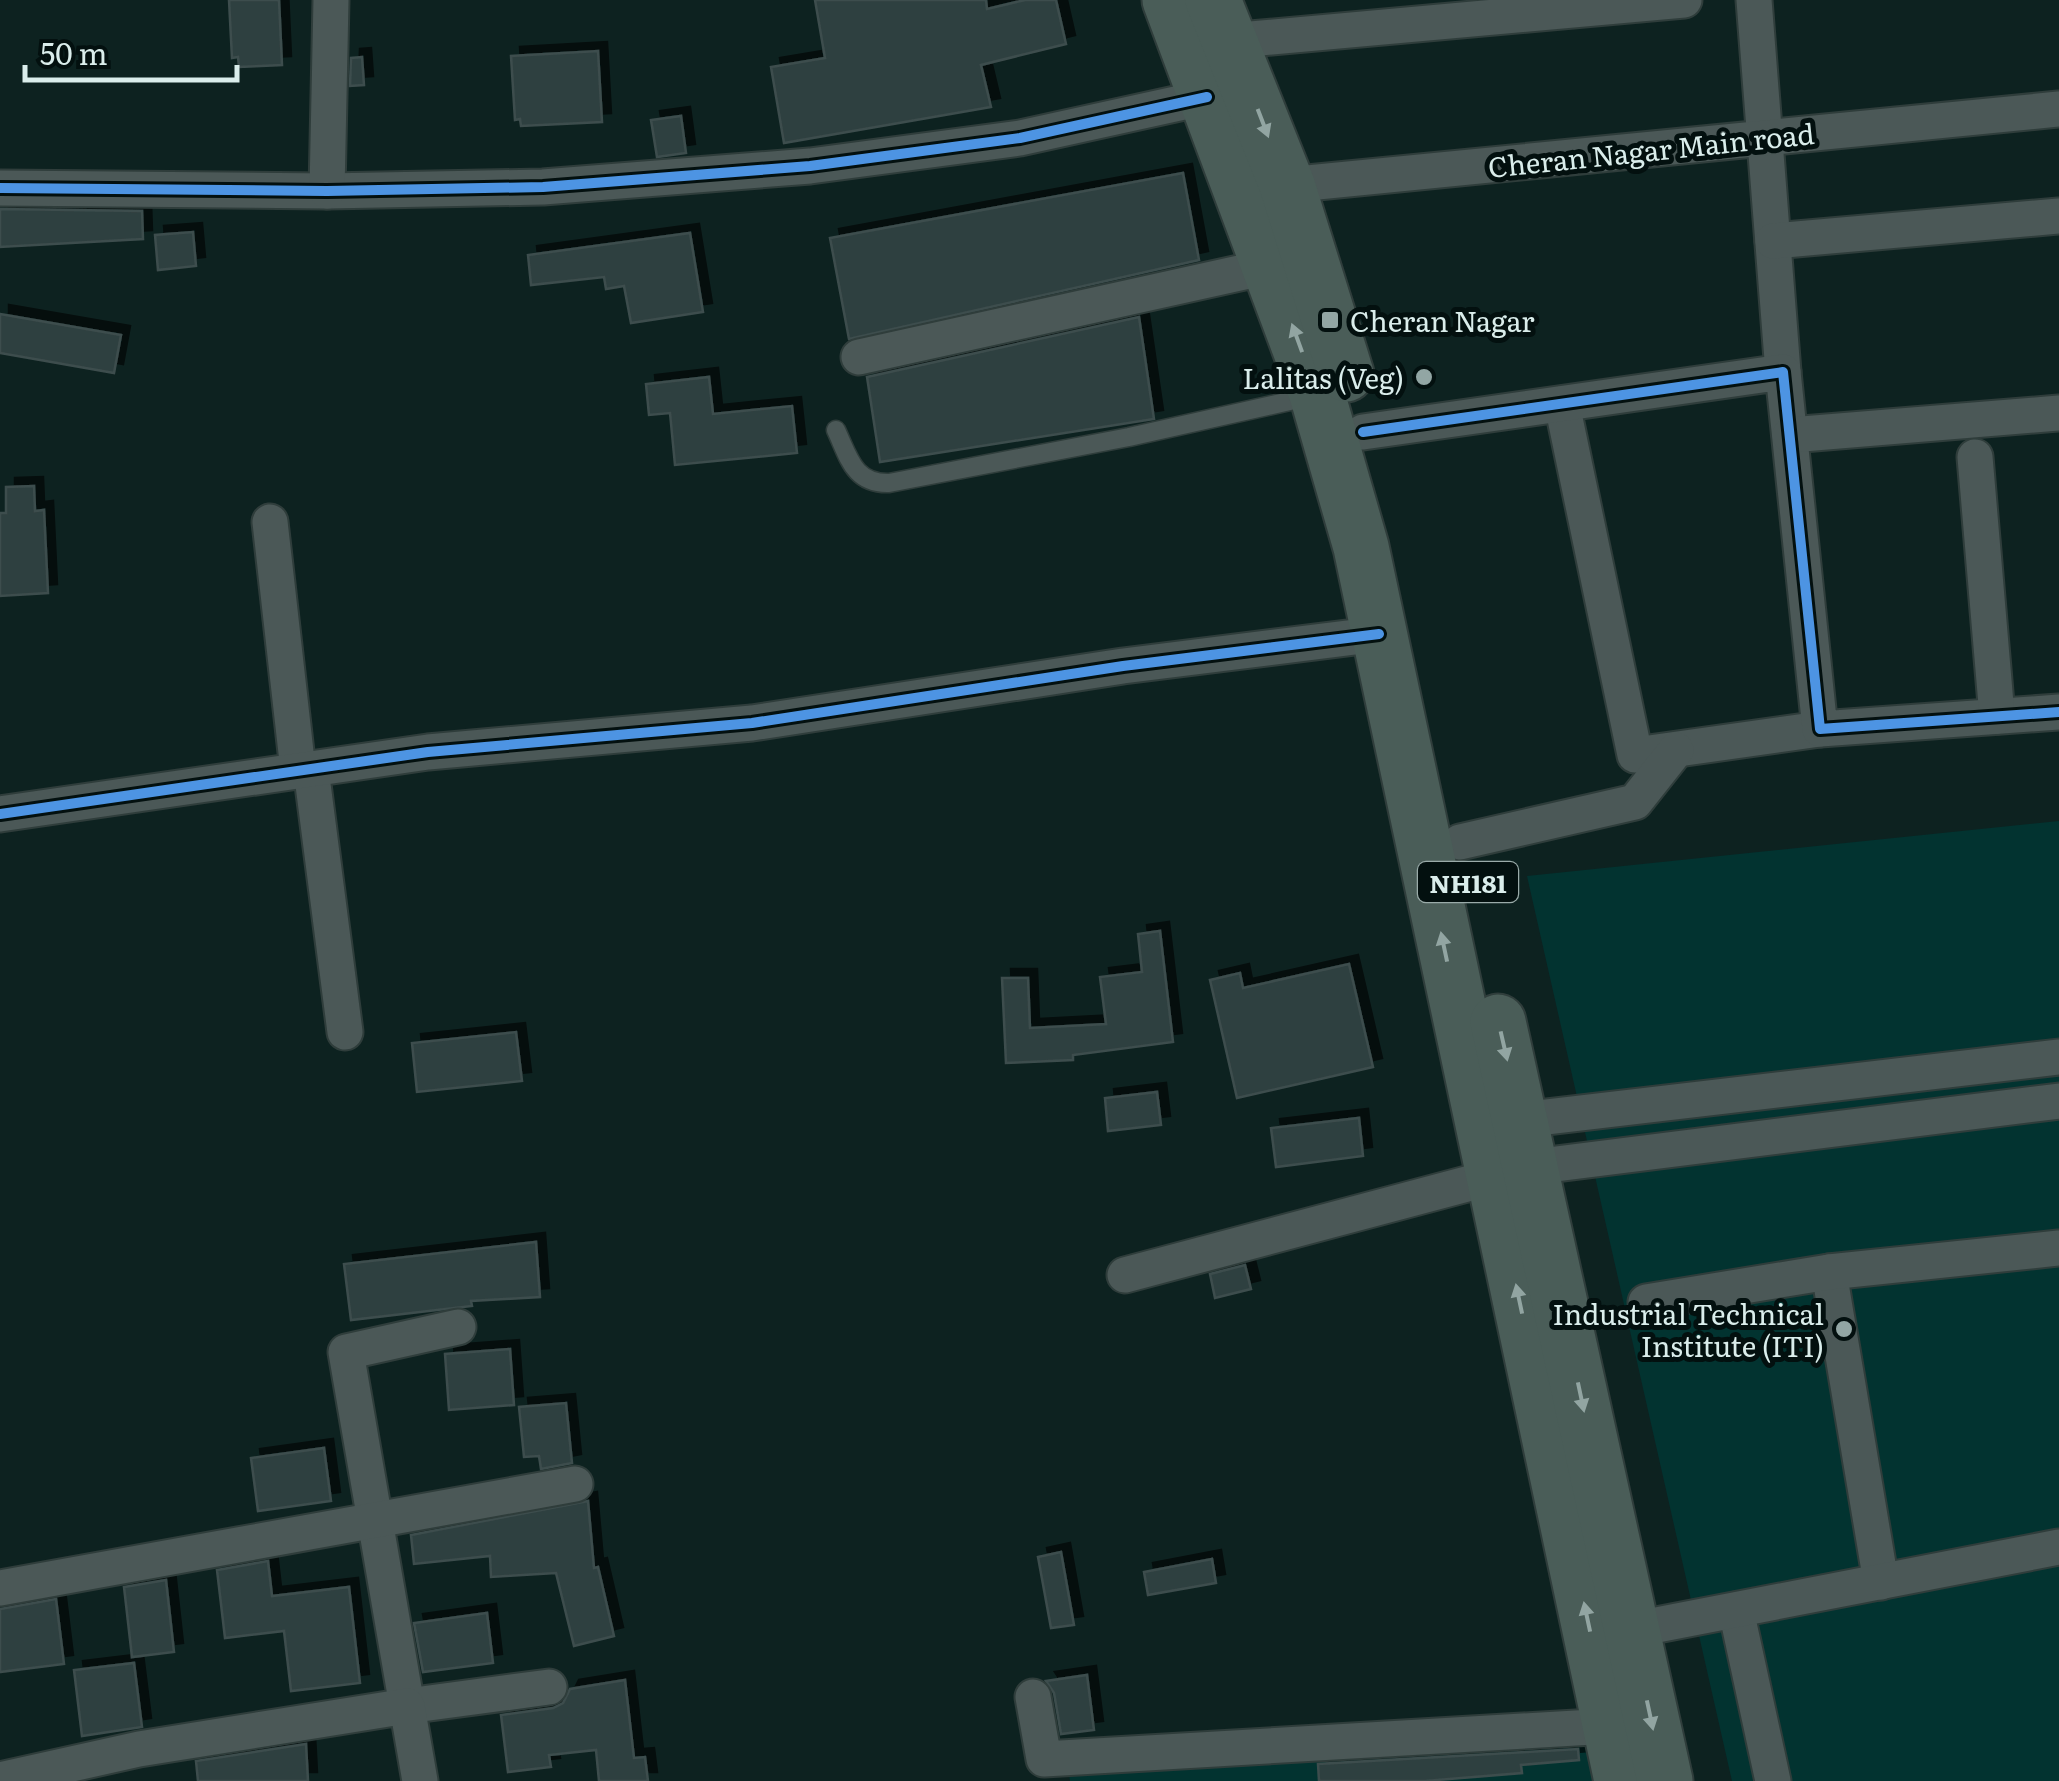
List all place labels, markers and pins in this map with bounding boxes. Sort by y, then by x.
place label: Cheran Nagar [1350,299,1535,341]
marker: Cheran Nagar [1319,309,1341,331]
place label: Lalitas (Veg) [1242,356,1404,398]
marker: Lalitas (Veg) [1413,366,1435,388]
place label: Industrial Technical Institute (ITI) [1552,1292,1824,1366]
marker: Industrial Technical Institute (ITI) [1833,1318,1855,1340]

